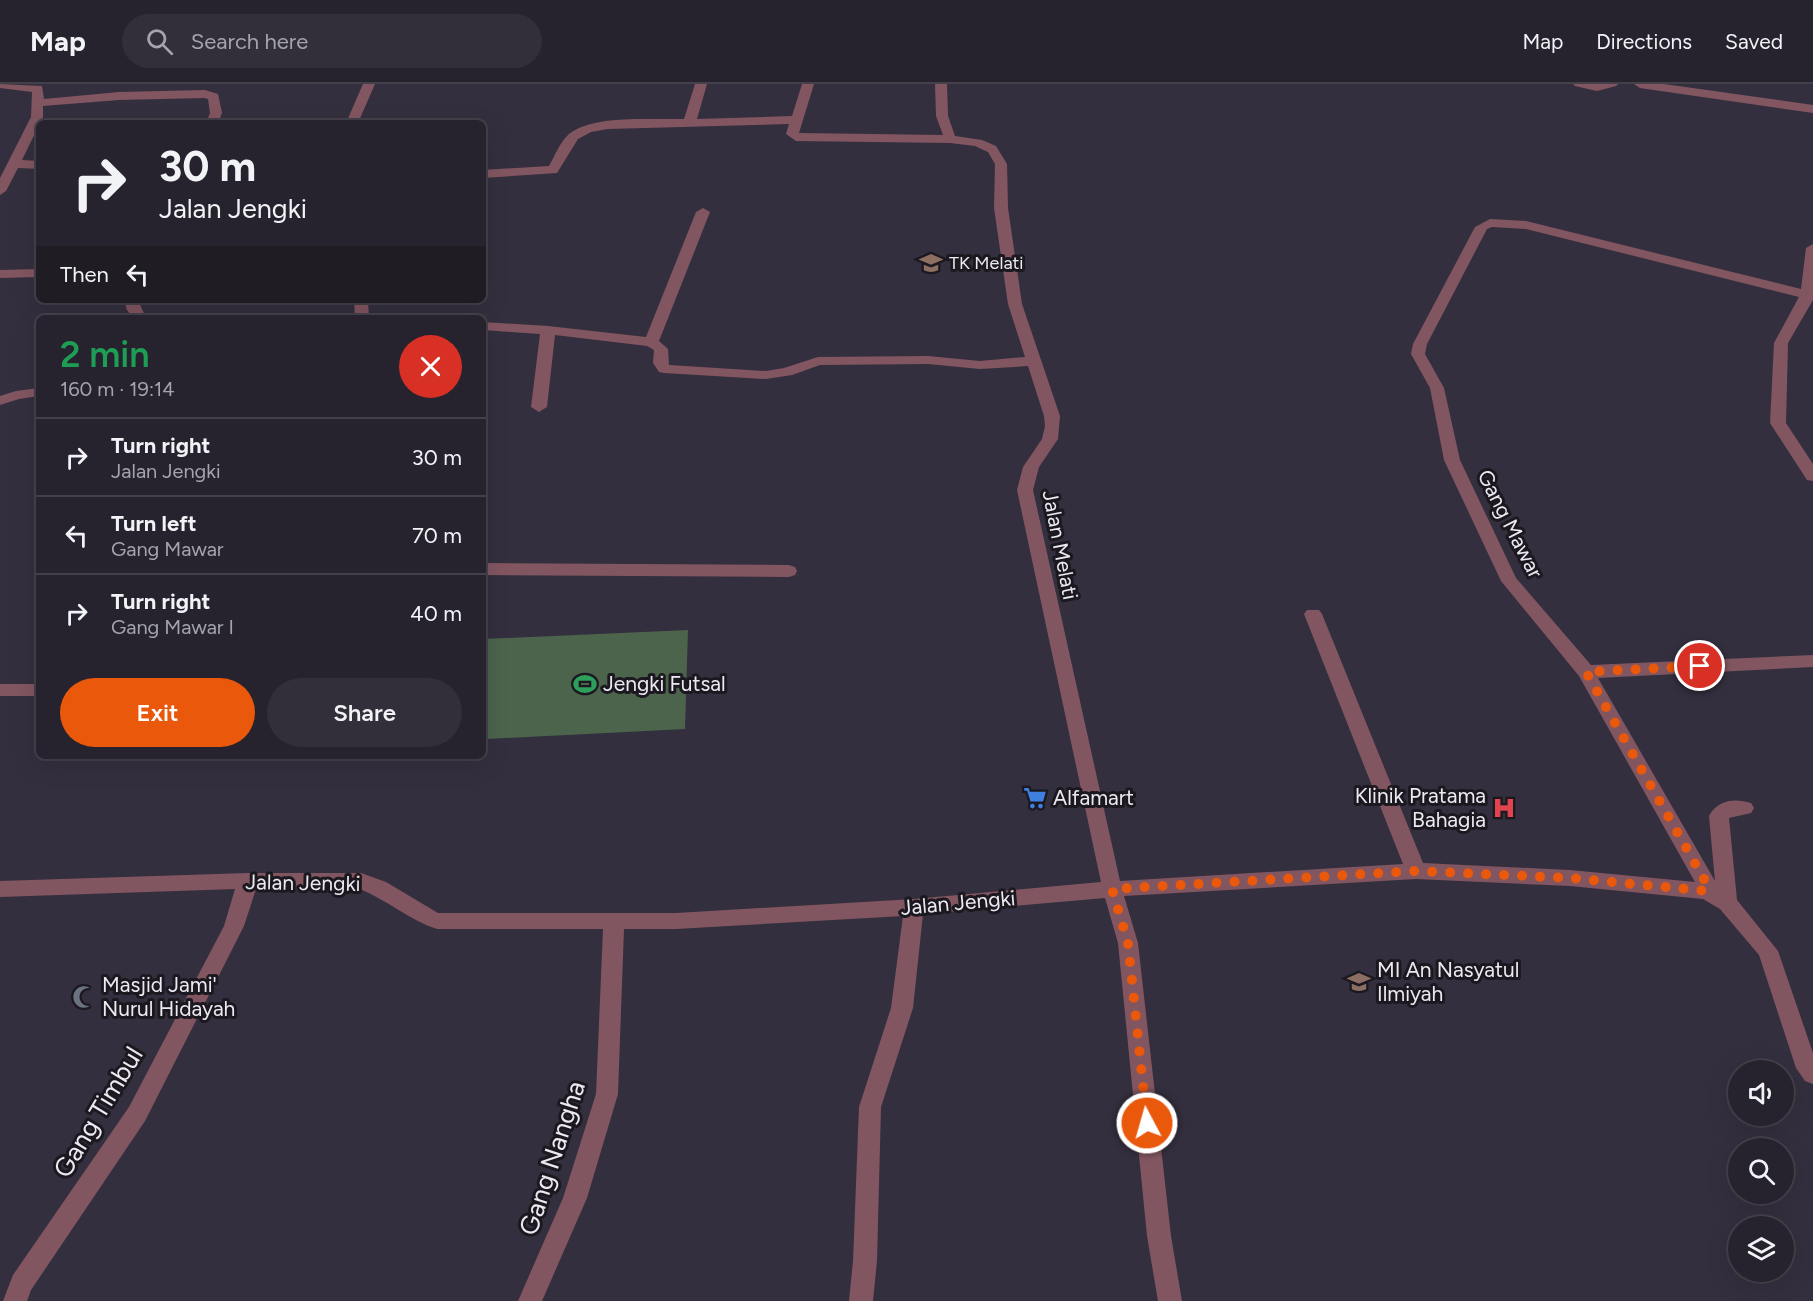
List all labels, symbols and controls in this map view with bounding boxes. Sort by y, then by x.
search box [122,14,542,68]
text: Map [30,24,86,58]
icon: search [143,25,176,58]
text: Search here [191,28,308,55]
text: Map [1522,29,1563,54]
text: Directions [1596,29,1692,54]
text: Saved [1725,29,1783,54]
text: 30 m [159,141,256,192]
icon: right [60,144,138,222]
text: Jalan Jengki [159,192,307,225]
school or university icon: TK Melati [918,250,944,276]
place label: TK Melati [949,252,1024,274]
icon: left [121,258,154,291]
text: Then [60,261,109,288]
text: 2 min [60,333,150,376]
button: close [399,335,462,398]
text: 160 m · 19:14 [60,377,175,401]
text: Turn right [111,432,210,459]
icon: right [60,441,93,474]
text: 30 m [412,444,462,471]
text: Jalan Jengki [111,459,221,483]
street label: Gang Mawar [1472,465,1548,582]
street label: Jalan Melati [1038,488,1083,602]
text: Turn left [111,510,197,537]
icon: left [60,519,93,552]
text: 70 m [412,522,462,549]
text: Gang Mawar [111,537,224,561]
text: Turn right [111,588,210,615]
icon: right [60,597,93,630]
text: 40 m [410,600,462,627]
text: Gang Mawar I [111,615,234,639]
pin [1674,640,1725,691]
icon: arrive [1683,649,1716,682]
sports icon: Jengki Futsal [572,671,598,697]
place label: Jengki Futsal [603,671,726,696]
button: Exit [60,678,255,747]
button: Share [267,678,462,747]
place label: Klinik Pratama Bahagia [1355,783,1486,832]
supermarket icon: Alfamart [1022,785,1048,811]
place label: Alfamart [1053,785,1134,810]
hospital icon: Klinik Pratama Bahagia [1491,795,1517,821]
street label: Jalan Jengki [245,869,361,896]
street label: Jalan Jengki [900,885,1016,920]
place label: MI An Nasyatul Ilmiyah [1377,957,1519,1006]
school or university icon: MI An Nasyatul Ilmiyah [1346,969,1372,995]
place label: Masjid Jami' Nurul Hidayah [102,972,235,1021]
mosque icon: Masjid Jami' Nurul Hidayah [71,984,97,1010]
street label: Gang Timbul [46,1041,150,1183]
map controls [1728,1060,1794,1282]
button: sound [1728,1060,1794,1126]
street label: Gang Nangha [512,1077,592,1239]
position arrow [1115,1091,1179,1155]
button: search [1728,1138,1794,1204]
button: layers [1728,1216,1794,1282]

